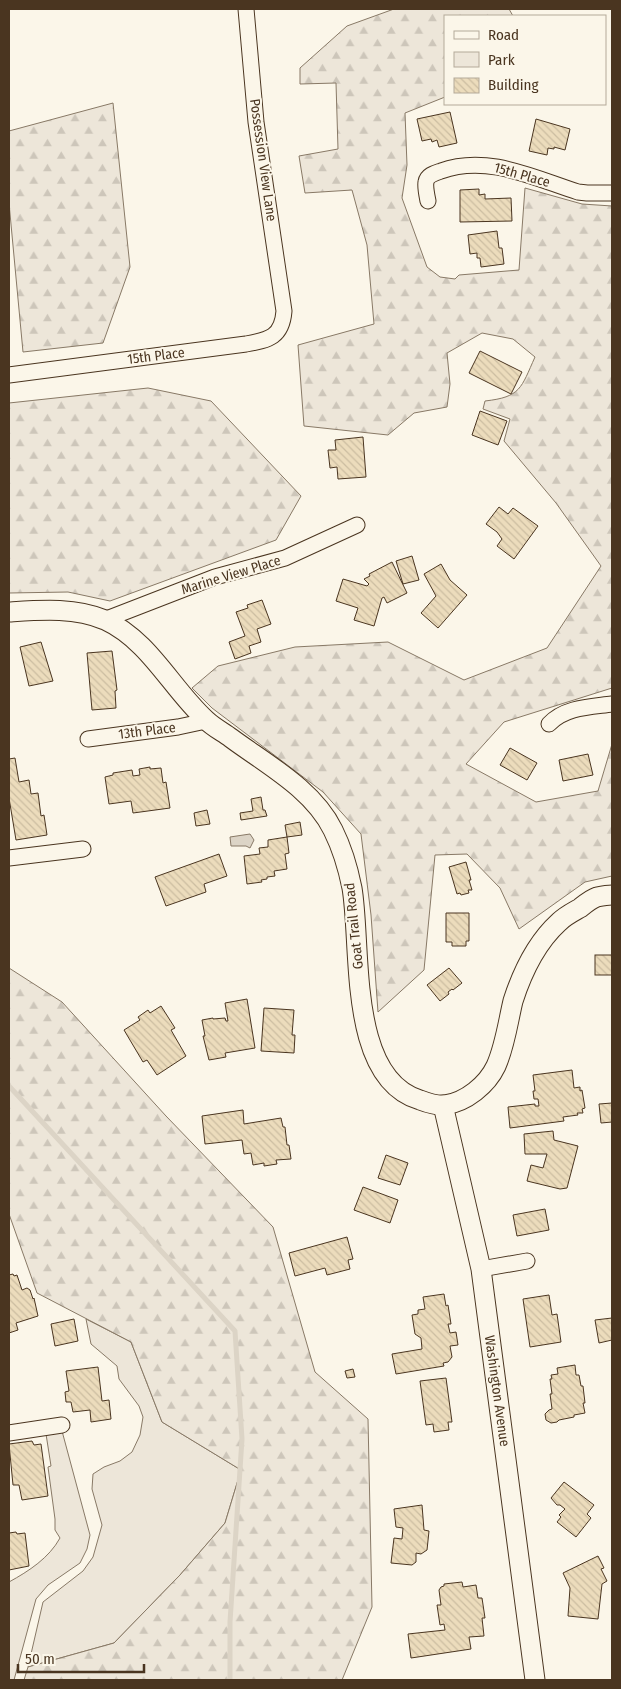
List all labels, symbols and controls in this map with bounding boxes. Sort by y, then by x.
legend [444,15,606,105]
text: Road [488,26,519,44]
text: Park [488,51,515,69]
text: Building [488,76,539,94]
street label: Possession View Lane [246,98,280,222]
street label: 15th Place [492,159,552,191]
street label: 15th Place [126,344,186,368]
street label: Marine View Place [179,552,283,598]
street label: 13th Place [118,719,177,743]
street label: Goat Trail Road [341,882,367,970]
street label: Washington Avenue [481,1334,513,1448]
scale bar [18,1642,144,1674]
text: 50 m [25,1650,55,1668]

